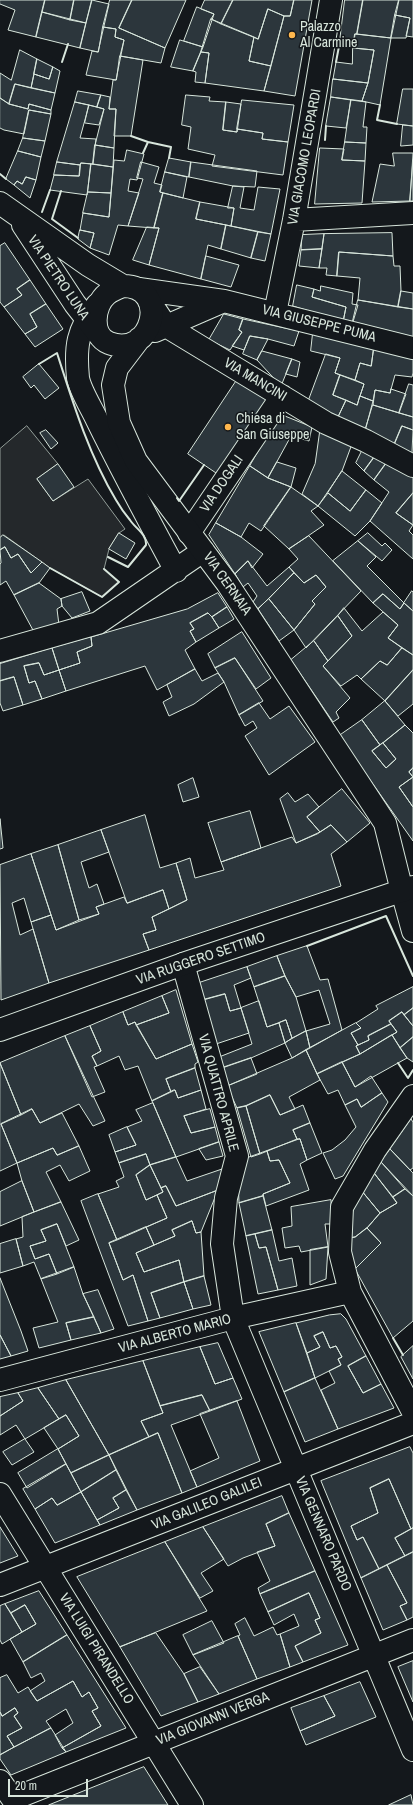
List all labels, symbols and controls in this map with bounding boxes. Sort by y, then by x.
place label: Palazzo Al Carmine [300,19,357,52]
marker: Palazzo Al Carmine [287,30,297,40]
street label: VIA GIACOMO LEOPARDI [285,88,325,226]
street label: VIA PIETRO LUNA [24,233,92,323]
street label: VIA GIUSEPPE PUMA [260,302,378,346]
street label: VIA MANCINI [221,355,289,405]
place label: Chiesa di San Giuseppe [236,411,309,444]
marker: Chiesa di San Giuseppe [223,422,233,432]
street label: VIA DOGALI [197,452,247,516]
street label: VIA CERNAIA [199,549,255,619]
street label: VIA RUGGERO SETTIMO [134,929,268,989]
street label: VIA QUATTRO APRILE [194,1032,242,1154]
street label: VIA ALBERTO MARIO [117,1311,233,1357]
street label: VIA GALILEO GALILEI [149,1474,265,1534]
street label: VIA GENNARO PARDO [291,1474,355,1594]
street label: VIA LUIGI PIRANDELLO [55,1590,137,1708]
street label: VIA GIOVANNI VERGA [154,1689,272,1749]
scale bar [10,1771,90,1797]
text: 20 m [15,1778,37,1794]

